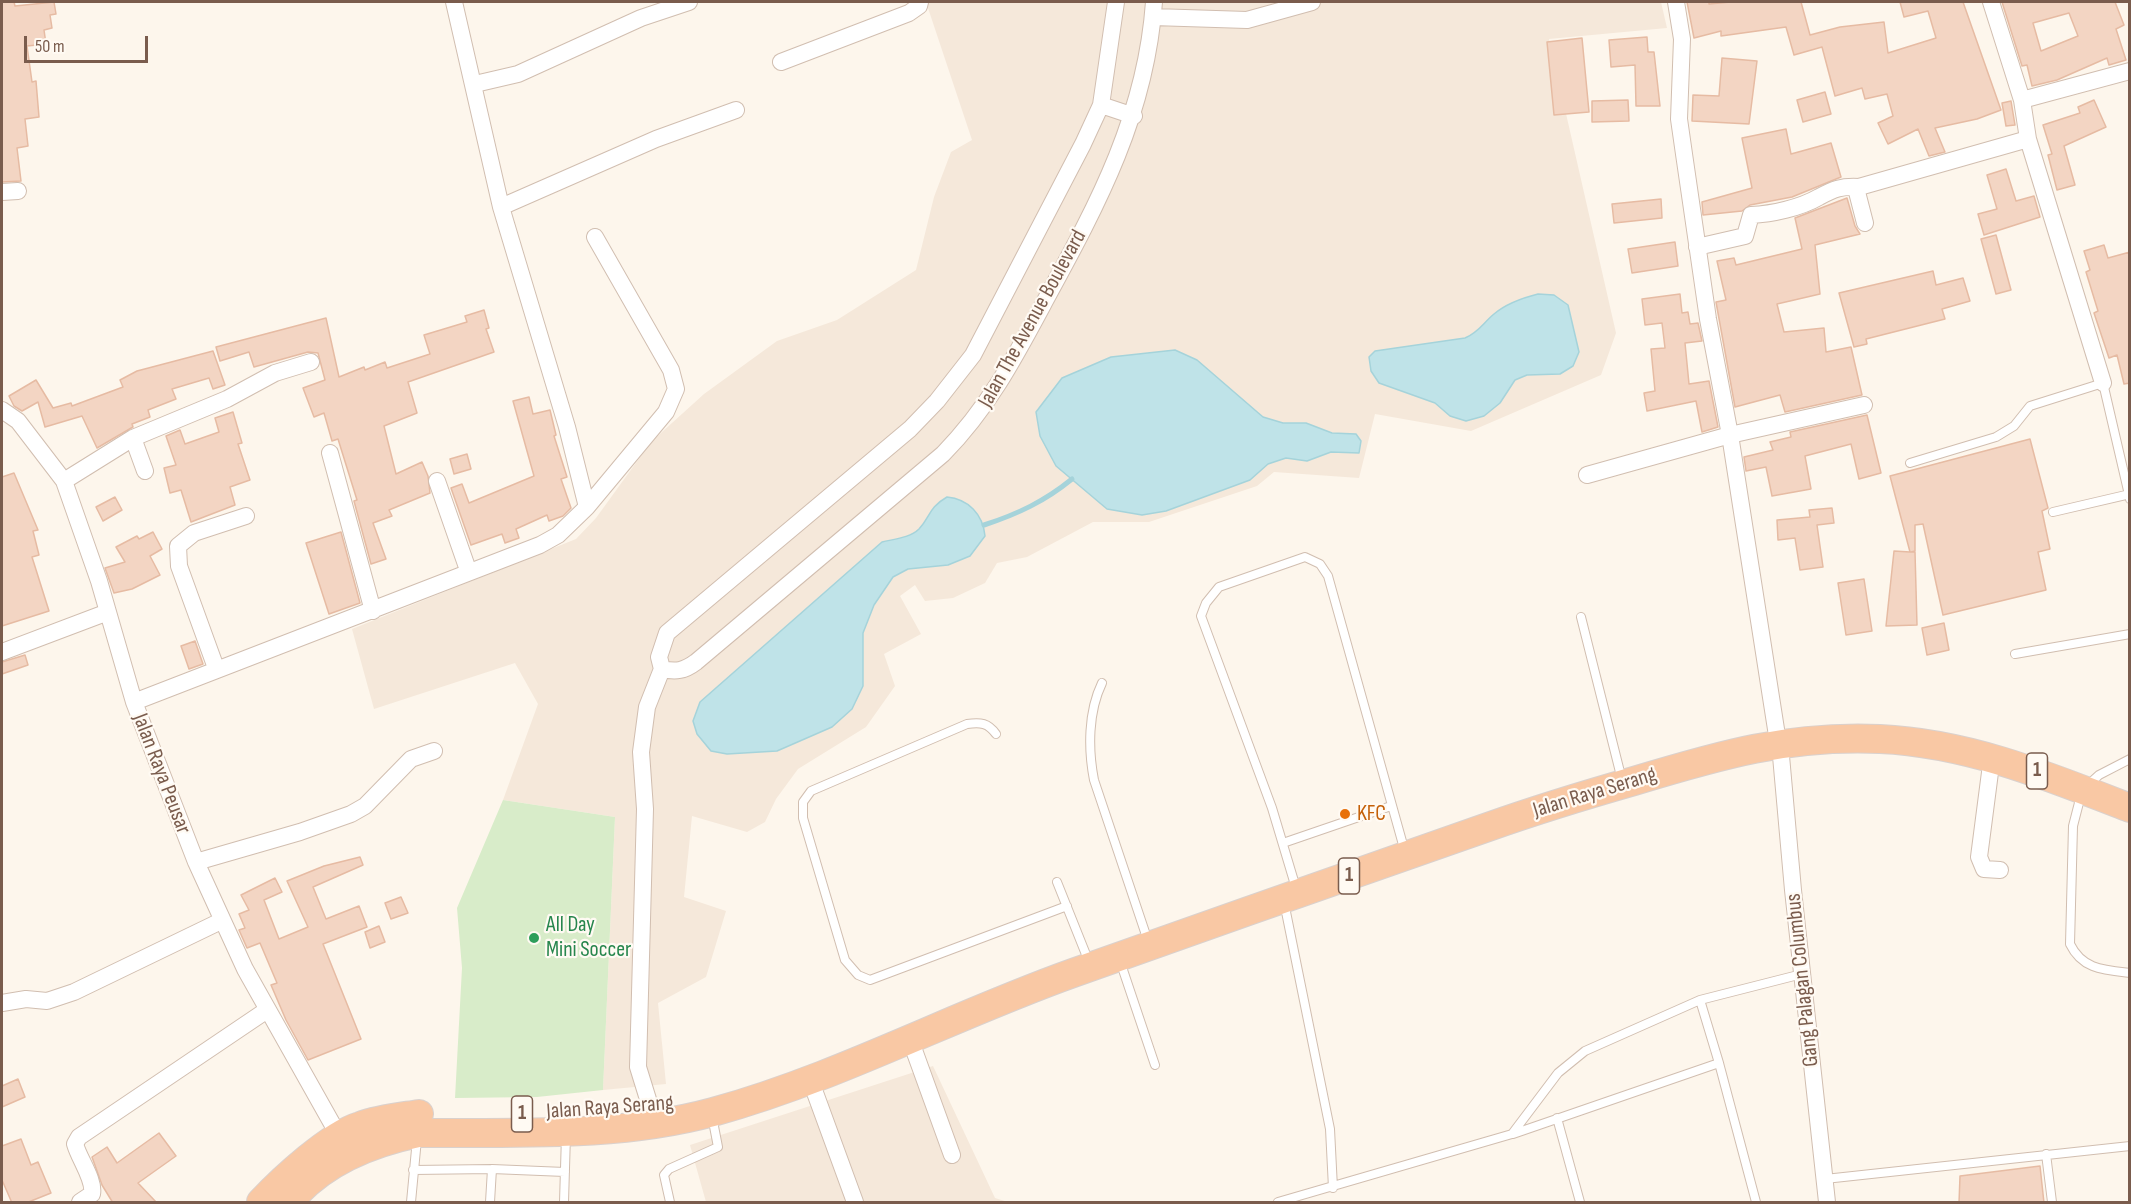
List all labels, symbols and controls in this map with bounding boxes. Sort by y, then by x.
scale bar [27,24,152,62]
text: 50 m [35,36,65,57]
street label: Jalan The Avenue Boulevard [973,226,1093,412]
street label: Jalan Raya Peusar [126,710,196,838]
road number: 1 [2026,753,2048,789]
street label: Jalan Raya Serang [1530,762,1660,824]
place label: KFC [1357,801,1386,827]
marker: KFC [1338,807,1352,821]
road number: 1 [1338,858,1360,894]
street label: Gang Palagan Columbus [1781,892,1825,1068]
place label: All Day Mini Soccer [546,912,631,963]
marker: All Day Mini Soccer [527,931,541,945]
street label: Jalan Raya Serang [545,1090,675,1126]
road number: 1 [512,1096,532,1132]

